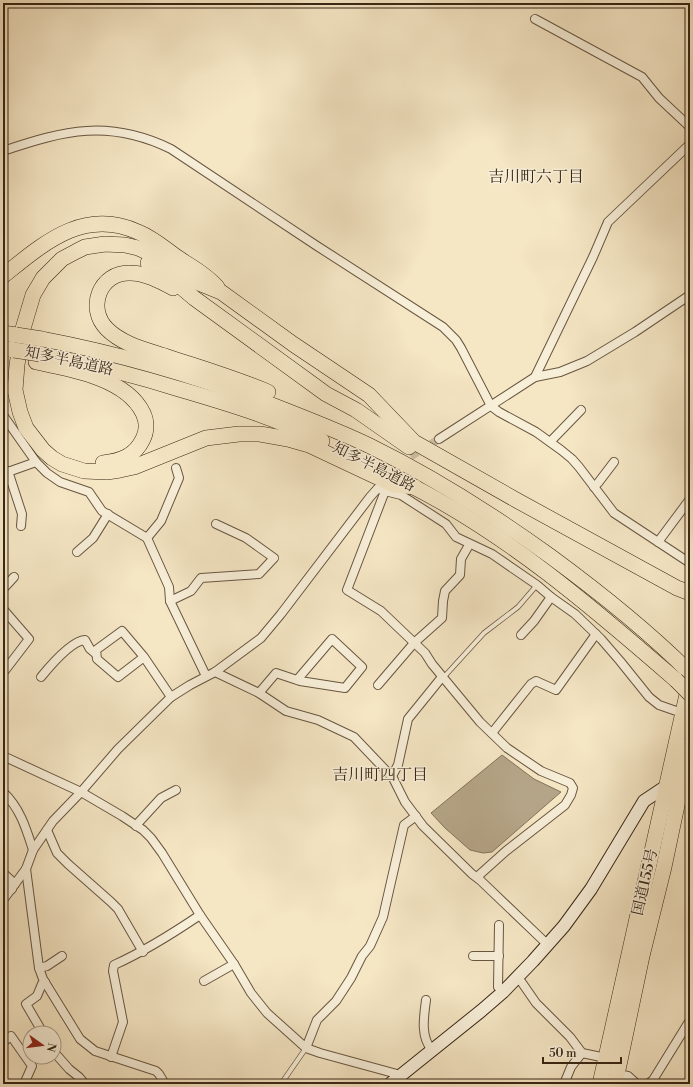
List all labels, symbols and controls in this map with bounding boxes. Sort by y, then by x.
district label: 吉川町六丁目 [488,167,584,187]
street label: 知多半島道路 [23,342,115,380]
street label: 知多半島道路 [330,438,418,496]
district label: 吉川町四丁目 [332,765,428,785]
street label: 国道155号 [628,847,662,917]
north arrow [22,1025,62,1065]
scale bar [543,1039,621,1065]
text: N [43,1041,59,1053]
text: 50 m [549,1046,577,1061]

